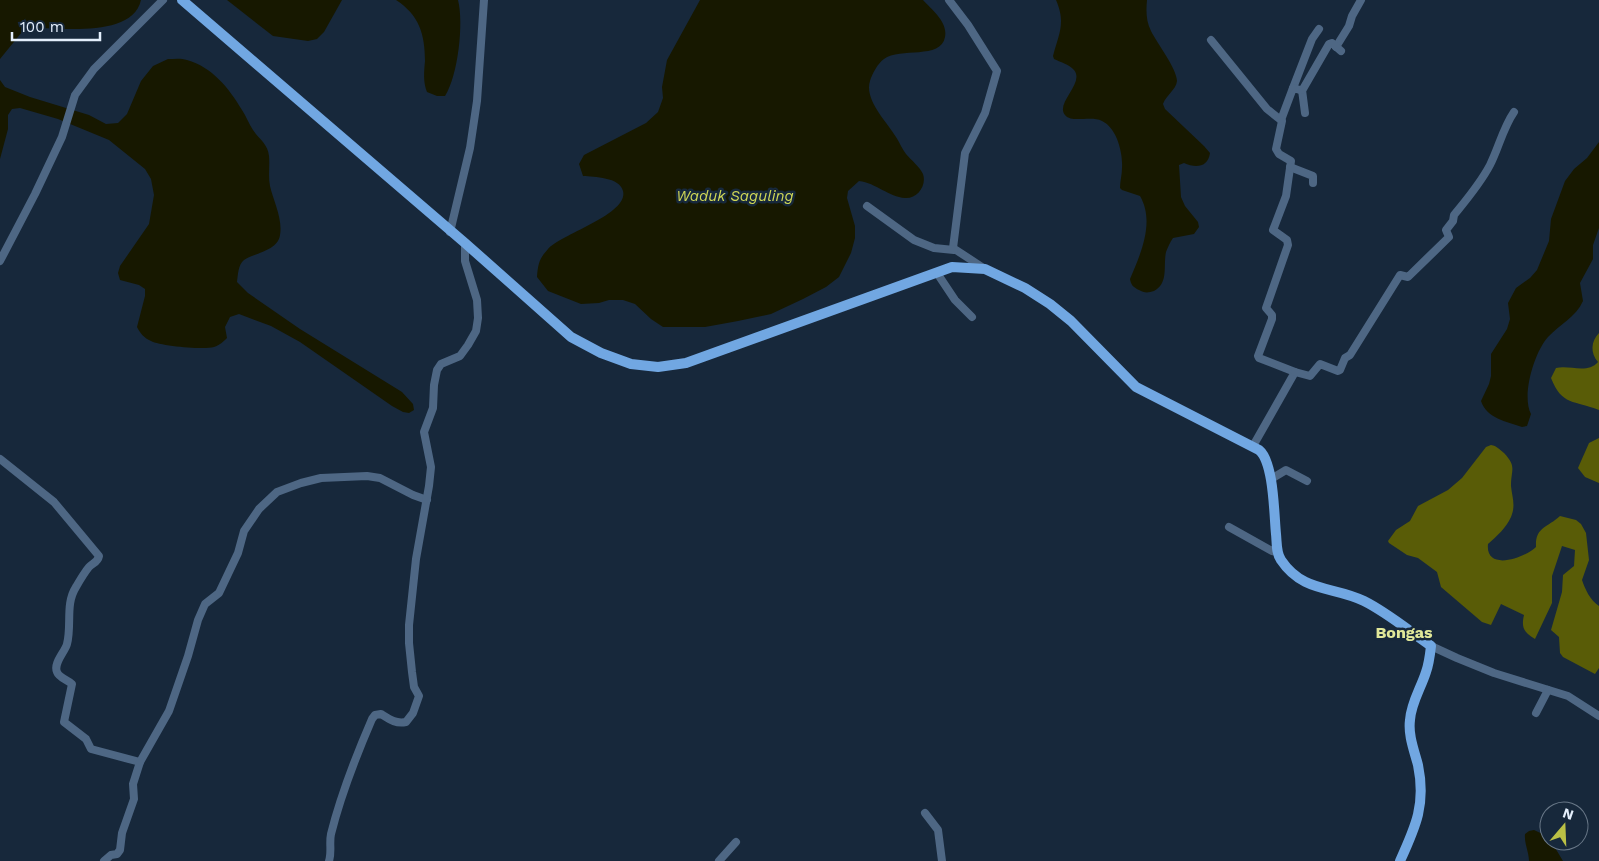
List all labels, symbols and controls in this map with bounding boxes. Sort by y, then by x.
scale bar [12,10,100,42]
text: 100 m [20,18,64,36]
water label: Waduk Saguling [676,187,794,205]
district label: Bongas [1375,623,1433,642]
north arrow [1539,801,1589,851]
text: N [1561,804,1576,823]

